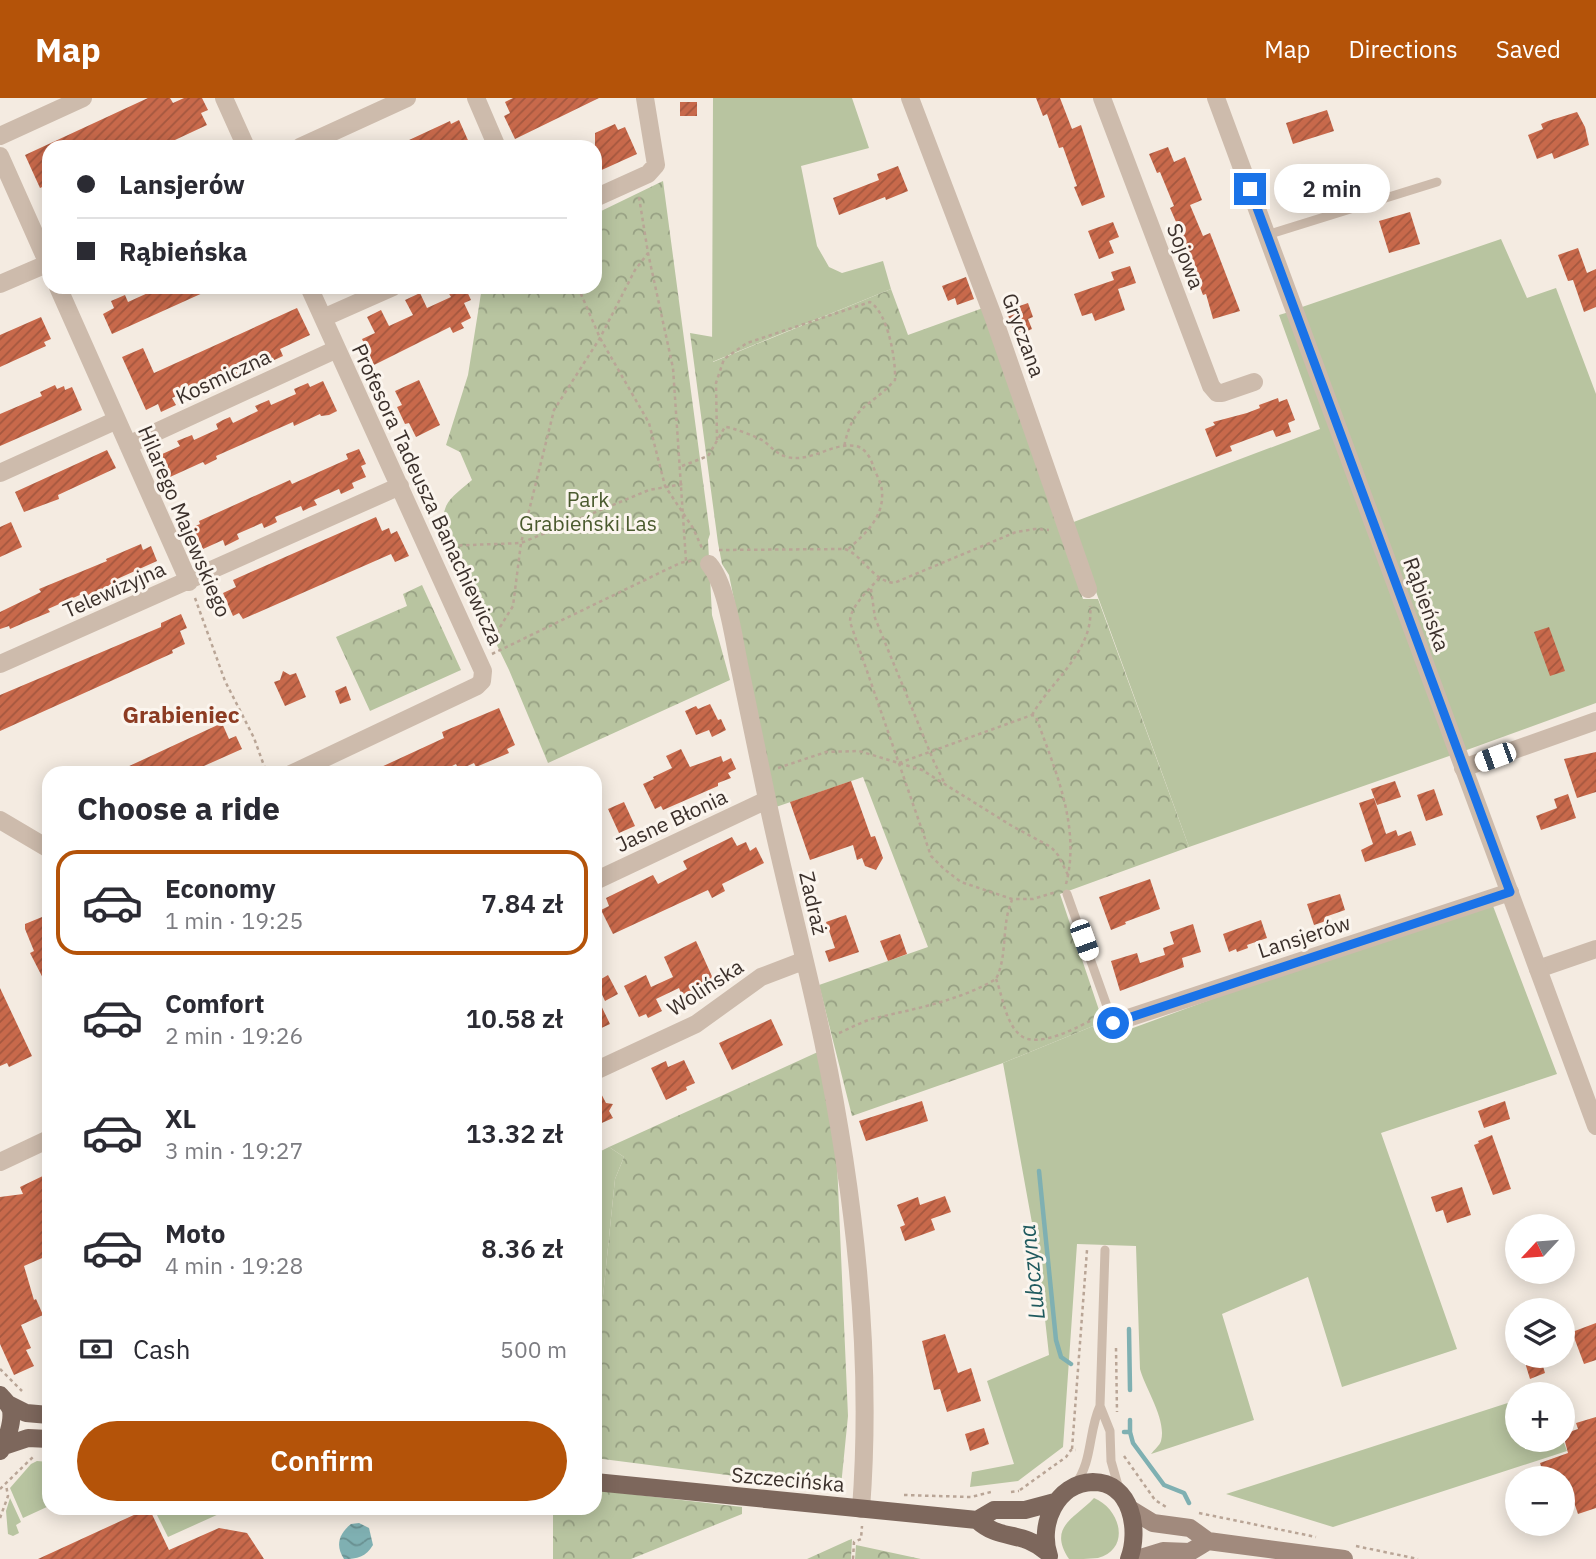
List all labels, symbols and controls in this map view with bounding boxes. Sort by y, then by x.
text: Map [35,28,101,71]
text: Map [1264,33,1310,65]
text: Directions [1348,33,1458,65]
text: Saved [1496,33,1561,65]
callout: 2 min [1274,164,1390,214]
text: Lansjerów [119,167,245,201]
route end [1234,173,1266,205]
text: 2 min [1302,173,1362,203]
street label: Sojowa [1161,219,1211,293]
text: Rąbieńska [119,234,247,268]
street label: Gryczana [996,289,1052,381]
street label: Profesora Tadeusza Banachiewicza [346,339,510,649]
street label: Kosmiczna [171,342,275,410]
street label: Hilarego Majewskiego [132,421,238,621]
park label: Park Grabieński Las [519,485,657,537]
street label: Rąbieńska [1397,553,1457,655]
street label: Telewizyjna [58,554,170,624]
district label: Grabieniec [122,699,240,729]
car [1472,740,1519,774]
street label: Jasne Błonia [611,782,731,858]
text: Choose a ride [77,787,280,829]
street label: Zadraż [793,869,835,938]
icon: car [81,871,144,934]
text: Economy [165,871,276,905]
text: 7.84 zł [481,886,563,920]
text: 1 min · 19:25 [165,905,303,935]
street label: Lansjerów [1254,908,1354,964]
car [1067,917,1102,963]
street label: Wolińska [662,952,748,1022]
icon: car [81,986,144,1049]
text: Comfort [165,986,264,1020]
text: 10.58 zł [466,1001,563,1035]
route start [1097,1007,1129,1039]
text: 2 min · 19:26 [165,1020,303,1050]
icon: car [81,1101,144,1164]
text: XL [165,1101,196,1135]
text: 13.32 zł [466,1116,563,1150]
text: 3 min · 19:27 [165,1135,303,1165]
north arrow [1505,1214,1575,1284]
map controls [1505,1214,1575,1536]
icon: car [81,1216,144,1279]
text: Moto [165,1216,225,1250]
water label: Lubczyna [1011,1223,1051,1321]
text: 8.36 zł [481,1231,563,1265]
text: 4 min · 19:28 [165,1250,303,1280]
button: layers [1505,1298,1575,1368]
icon: cash [77,1330,115,1368]
text: Cash [133,1332,190,1366]
text: 500 m [500,1334,567,1364]
button: + [1505,1382,1575,1452]
button: Confirm [77,1421,567,1501]
street label: Szczecińska [730,1460,846,1498]
button: − [1505,1466,1575,1536]

